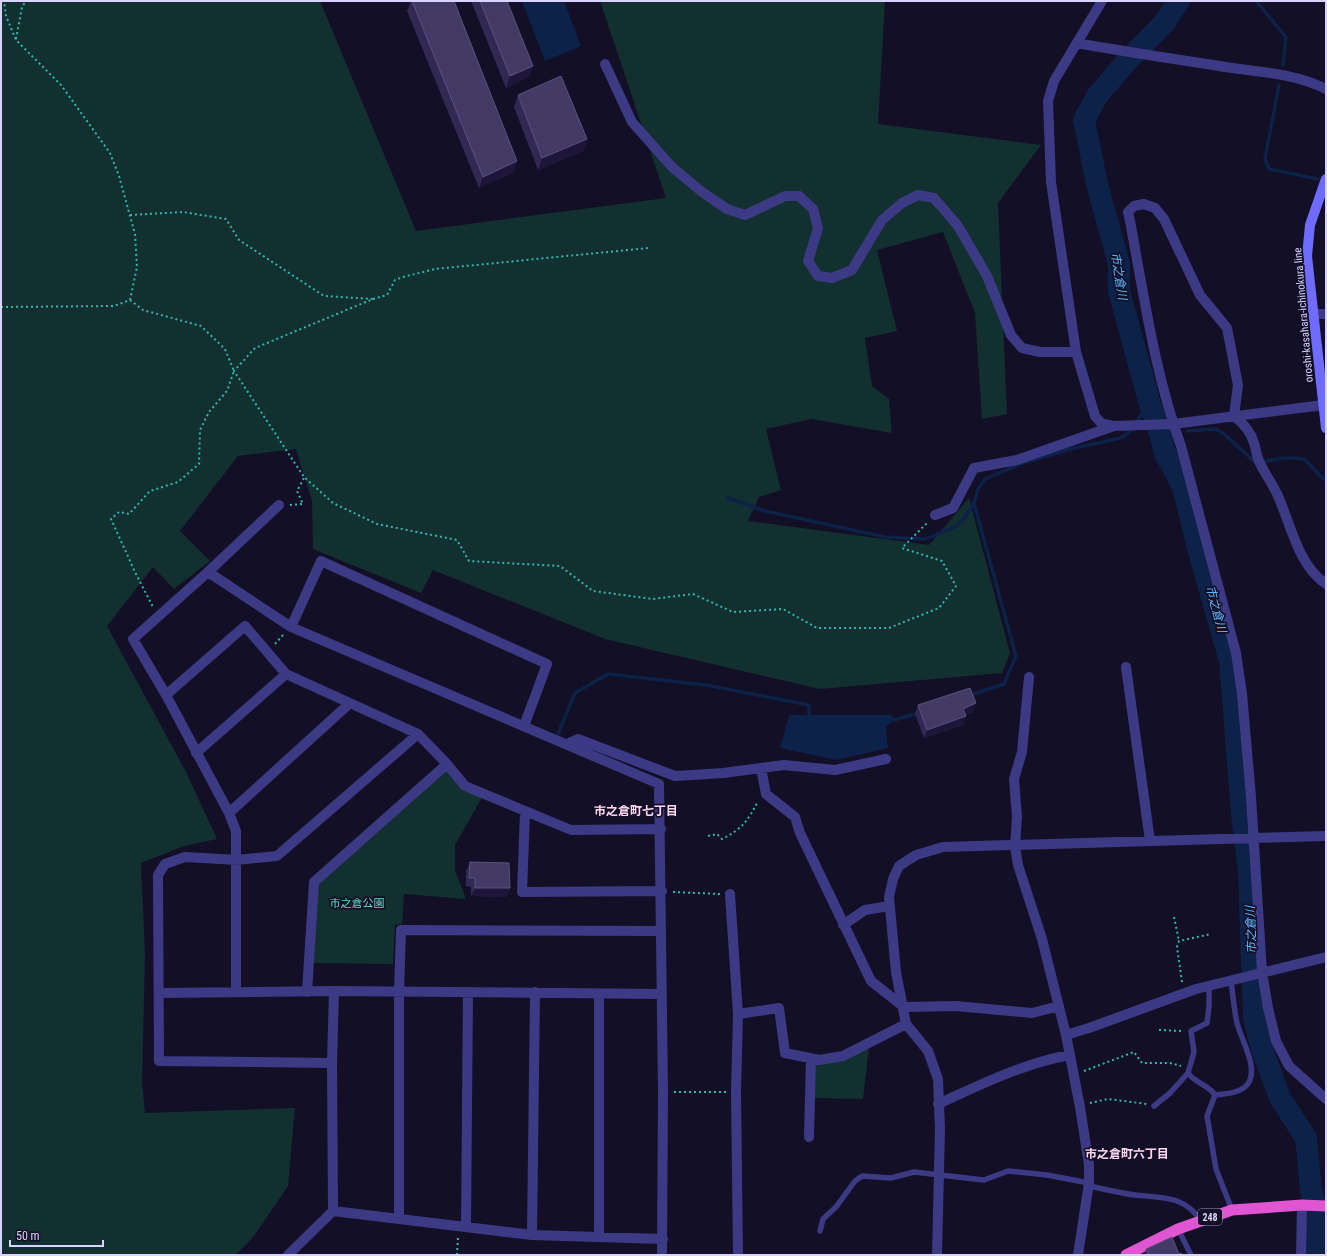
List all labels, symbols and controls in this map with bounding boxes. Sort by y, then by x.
street label: oroshi-kasahara-ichinokura line [1291,247,1316,383]
water label: 市之倉川 [1108,251,1130,303]
water label: 市之倉川 [1203,584,1229,636]
district label: 市之倉町七丁目 [594,804,678,818]
park label: 市之倉公園 [330,897,385,910]
water label: 市之倉川 [1243,904,1259,954]
district label: 市之倉町六丁目 [1085,1147,1169,1161]
road number: 248 [1198,1209,1222,1225]
scale bar [10,1222,103,1248]
text: 50 m [16,1229,40,1243]

